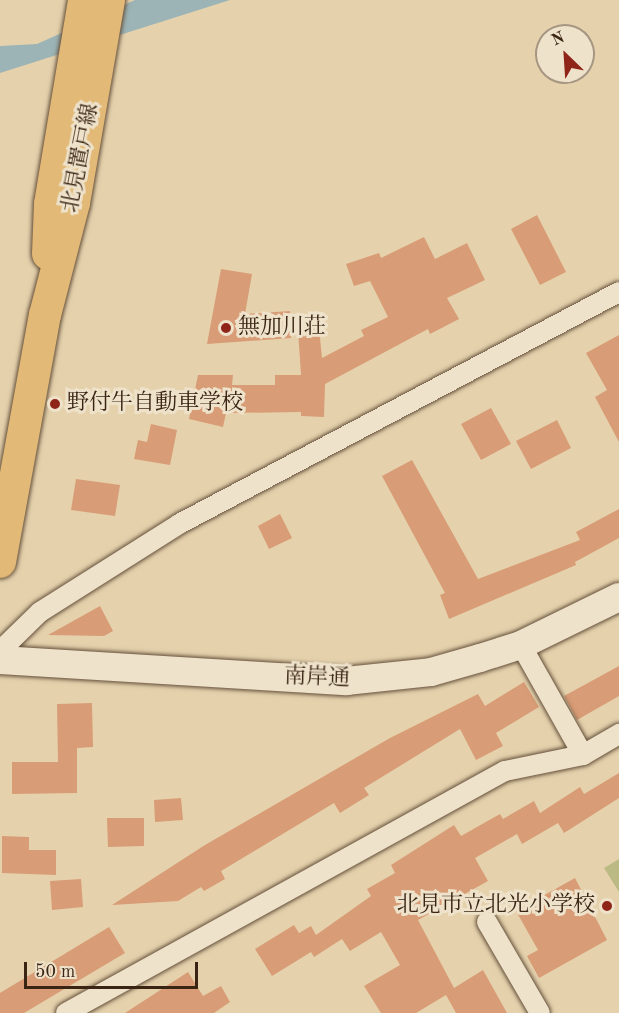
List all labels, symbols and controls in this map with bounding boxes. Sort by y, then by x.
north arrow [535,24,595,84]
text: N [549,30,567,49]
street label: 北見置戸線 [58,101,104,215]
place label: 無加川荘 [238,315,326,341]
marker: 無加川荘 [219,321,233,335]
place label: 野付牛自動車学校 [67,391,243,417]
marker: 野付牛自動車学校 [48,397,62,411]
street label: 南岸通 [284,664,350,692]
place label: 北見市立北光小学校 [397,893,595,919]
marker: 北見市立北光小学校 [600,899,614,913]
scale bar [27,950,201,988]
text: 50 m [35,963,75,981]

